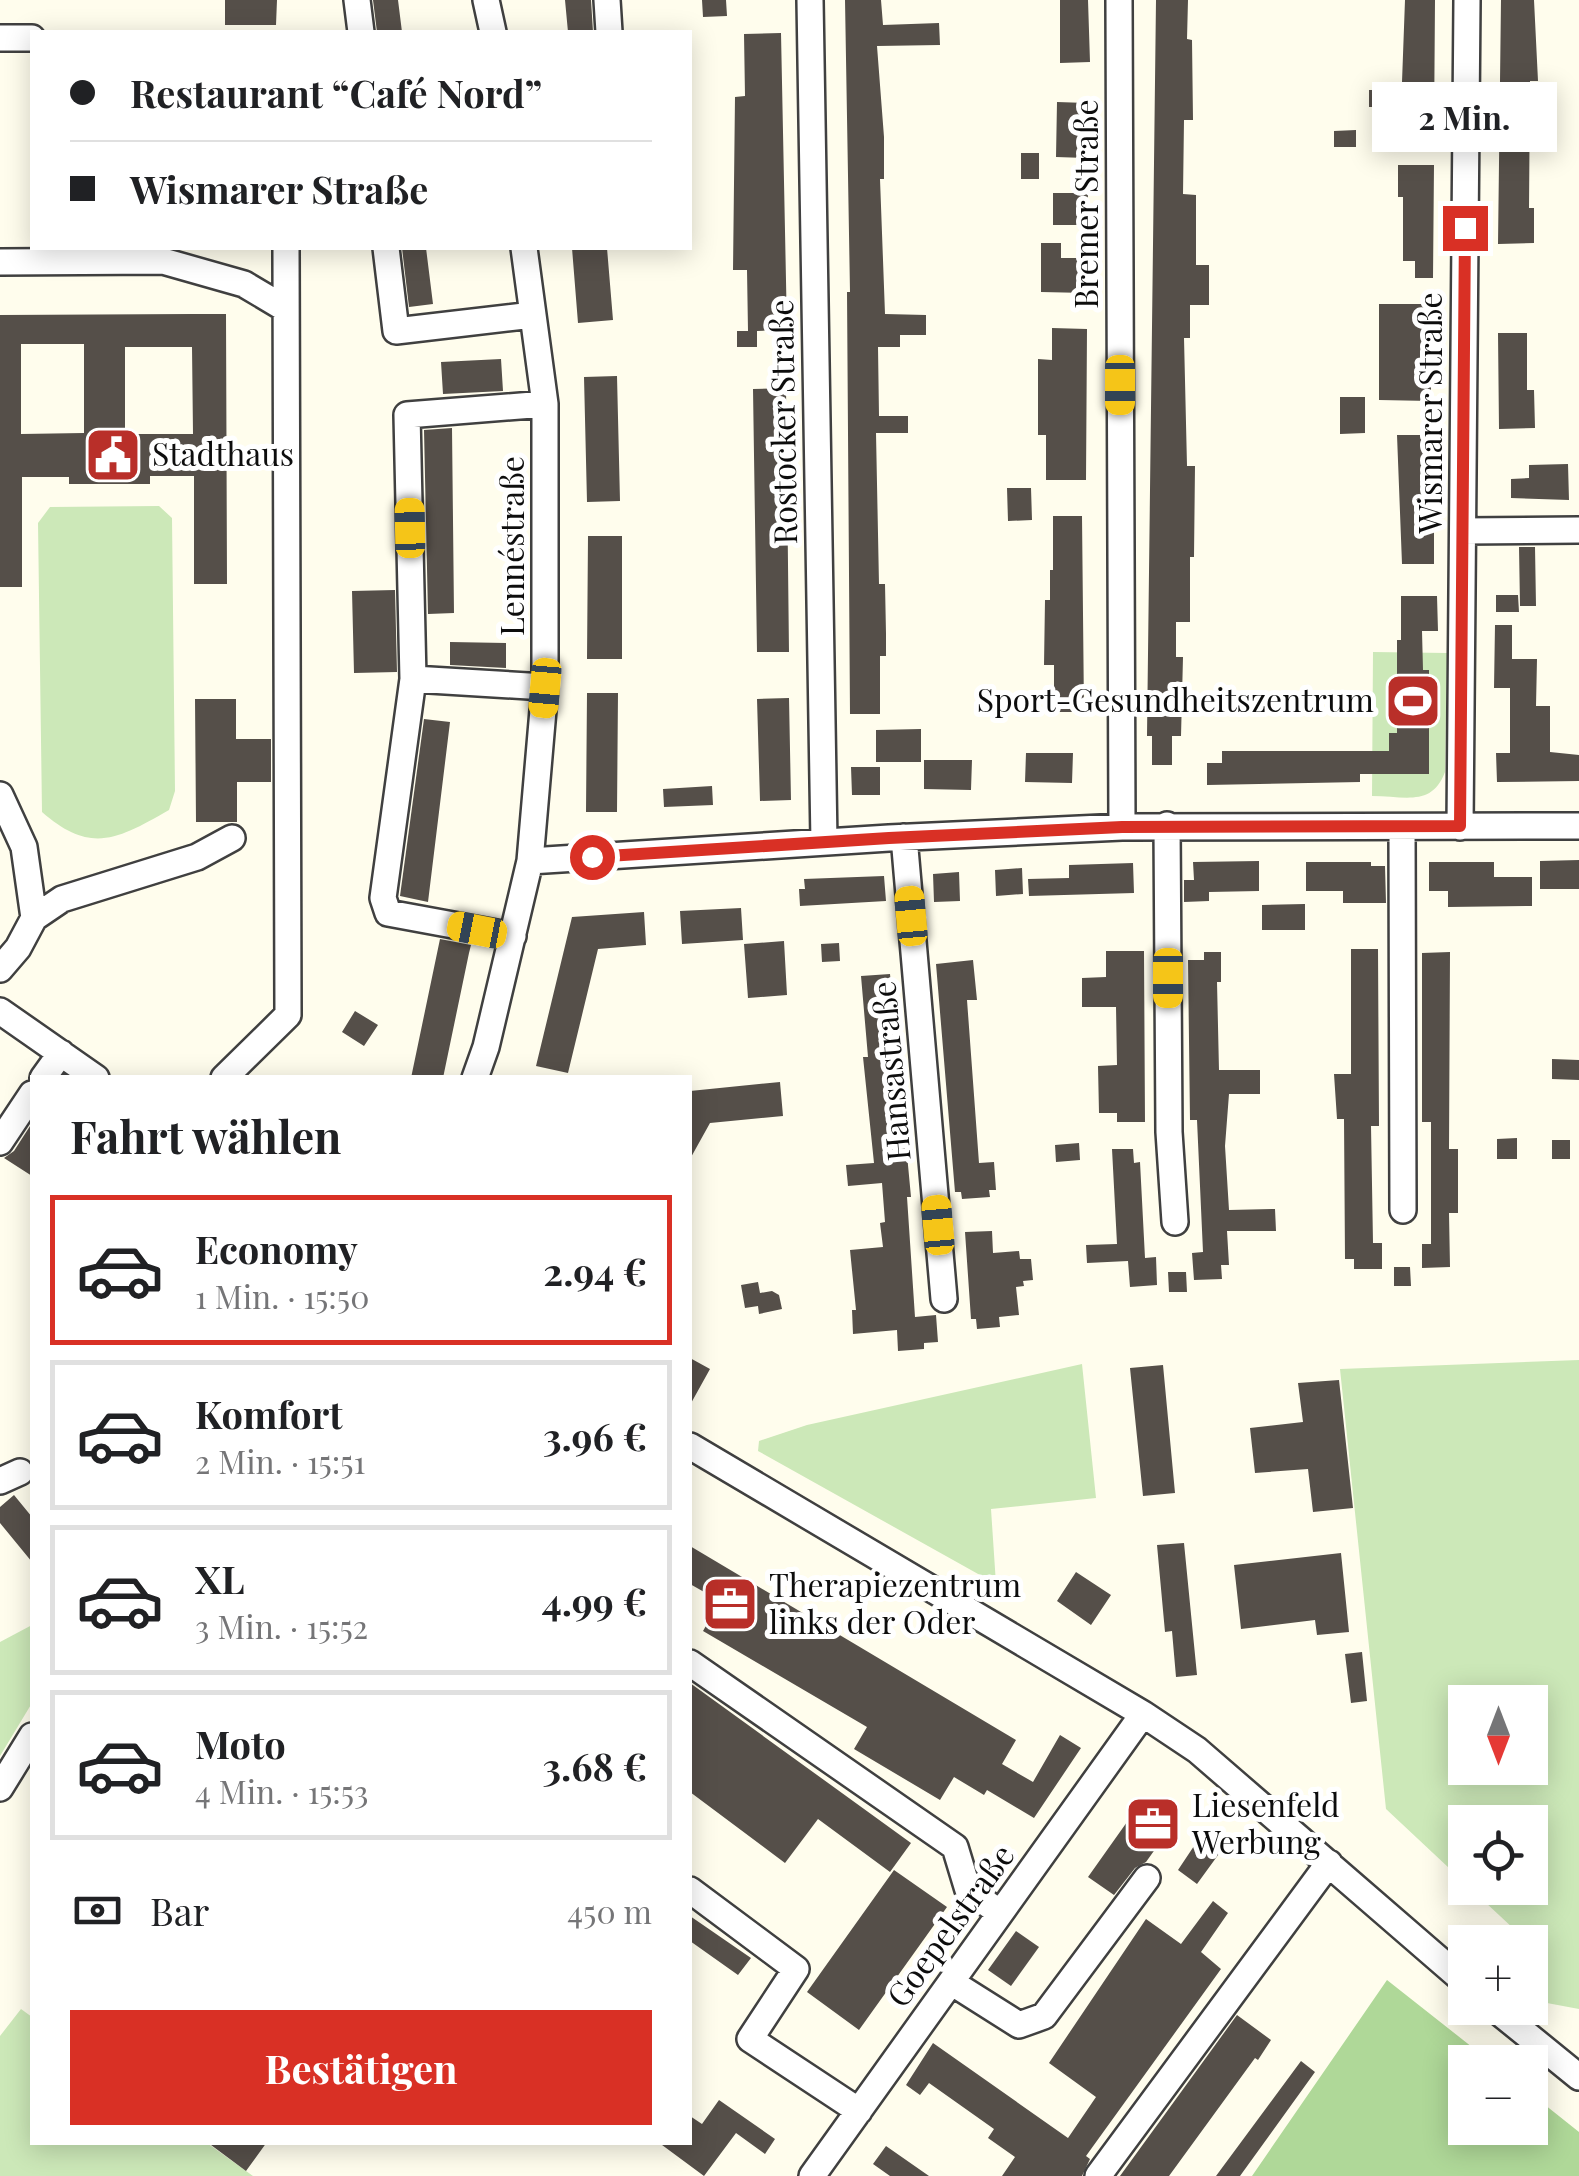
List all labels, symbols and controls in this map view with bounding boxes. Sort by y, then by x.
text: Restaurant “Café Nord” [130,67,542,118]
callout: 2 Min. [1372,83,1558,153]
text: 2 Min. [1419,95,1510,138]
street label: Bremer Straße [1063,99,1106,309]
text: Wismarer Straße [130,163,428,214]
route end [1443,206,1488,251]
street label: Wismarer Straße [1407,292,1450,535]
street label: Rostocker Straße [758,299,805,545]
car [1105,355,1135,415]
public building icon: Stadthaus [83,425,143,485]
place label: Stadthaus [152,431,294,474]
street label: Lennéstraße [489,456,532,636]
car [394,498,426,558]
car [527,657,563,719]
sports icon: Sport-Gesundheitszentrum [1383,671,1443,731]
place label: Sport-Gesundheitszentrum [977,677,1374,720]
route start [570,835,615,880]
car [893,885,929,947]
car [445,910,509,950]
car [1153,948,1183,1008]
street label: Hansastraße [860,980,919,1163]
text: Fahrt wählen [70,1105,341,1165]
car [920,1194,956,1256]
text: Economy [195,1223,358,1274]
icon: car [75,1225,165,1315]
text: 2.94 € [543,1245,647,1296]
text: 1 Min. · 15:50 [195,1274,369,1317]
text: Komfort [195,1388,343,1439]
icon: car [75,1390,165,1480]
text: 3.96 € [543,1410,647,1461]
text: 2 Min. · 15:51 [195,1439,365,1482]
text: XL [195,1553,244,1604]
icon: car [75,1555,165,1645]
place label: Therapiezentrum links der Oder [769,1562,1021,1642]
office icon: Therapiezentrum links der Oder [700,1574,760,1634]
text: 4.99 € [542,1575,647,1626]
text: 3 Min. · 15:52 [195,1604,368,1647]
north arrow [1448,1685,1548,1785]
map controls [1448,1685,1548,2145]
text: Moto [195,1718,286,1769]
icon: car [75,1720,165,1810]
text: 3.68 € [542,1740,647,1791]
text: 4 Min. · 15:53 [195,1769,369,1812]
place label: Liesenfeld Werbung [1191,1782,1340,1862]
office icon: Liesenfeld Werbung [1123,1794,1183,1854]
button: locate [1448,1805,1548,1905]
street label: Goepelstraße [875,1835,1022,2014]
icon: cash [70,1883,125,1938]
text: Bar [150,1885,210,1936]
text: 450 m [567,1889,652,1932]
button: + [1448,1925,1548,2025]
button: Bestätigen [70,2010,652,2125]
button: − [1448,2045,1548,2145]

